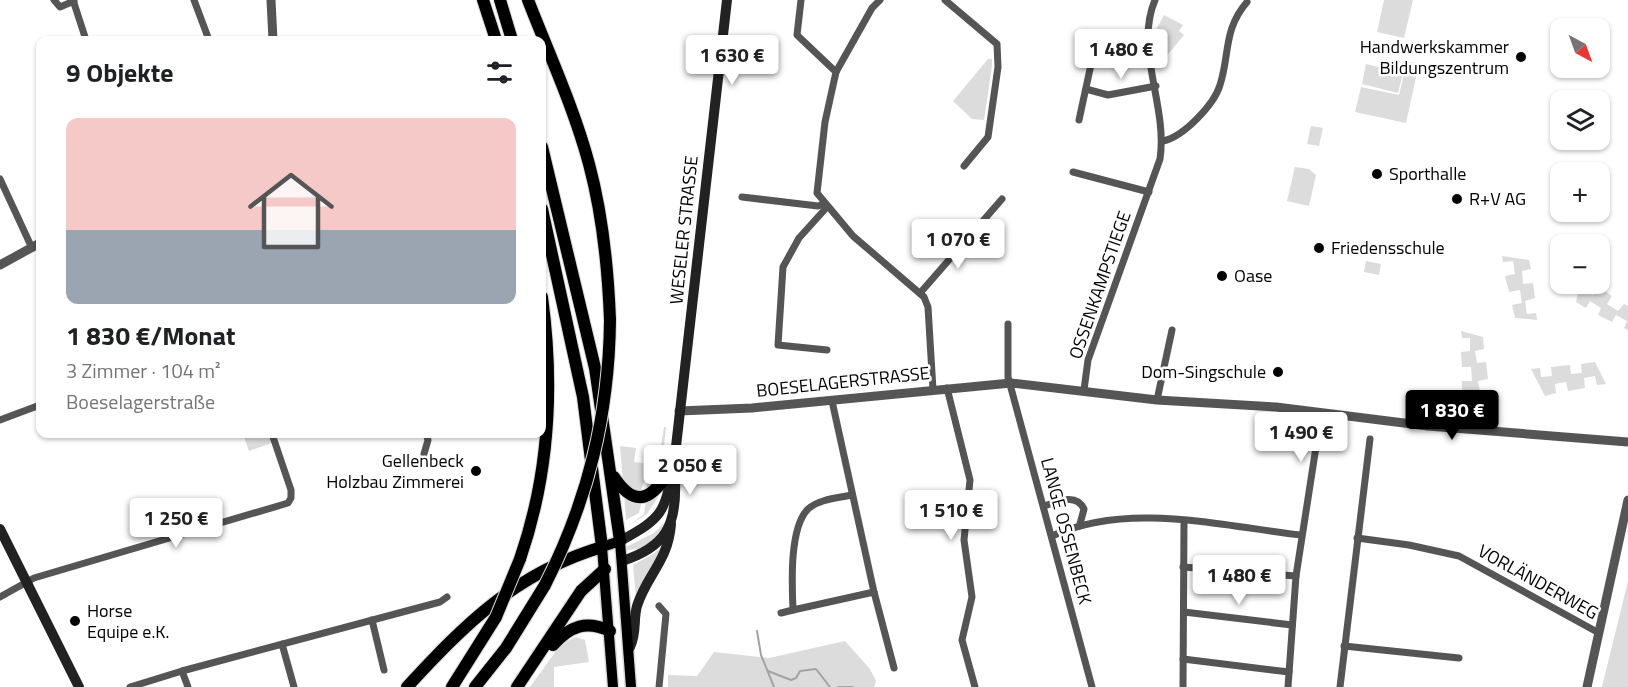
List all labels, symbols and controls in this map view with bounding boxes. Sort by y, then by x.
north arrow [1550,18,1610,78]
map controls [1550,18,1610,294]
pin: 1 480 € [1066,29,1176,80]
text: 1 480 € [1089,33,1153,64]
place label: Handwerkskammer Bildungszentrum [1360,33,1509,81]
pin: 1 630 € [677,35,787,86]
text: 1 630 € [700,39,764,70]
marker: Handwerkskammer Bildungszentrum [1514,50,1528,64]
text: 9 Objekte [66,53,173,92]
icon: filters [483,56,516,89]
button: layers [1550,90,1610,150]
street label: WESELER STRASSE [662,154,705,306]
icon: home [237,157,345,265]
place label: Sporthalle [1389,160,1466,187]
button: + [1550,162,1610,222]
marker: Sporthalle [1370,167,1384,181]
place label: R+V AG [1469,185,1526,212]
marker: R+V AG [1450,192,1464,206]
street label: OSSENKAMPSTIEGE [1062,207,1138,362]
pin: 1 070 € [903,219,1013,270]
text: 1 070 € [926,223,990,254]
place label: Friedensschule [1331,234,1445,261]
button: − [1550,234,1610,294]
marker: Friedensschule [1312,241,1326,255]
place label: Oase [1234,262,1272,289]
marker: Oase [1215,269,1229,283]
text: 1 830 €/Monat [66,316,235,355]
text: 3 Zimmer · 104 m² [66,355,221,386]
place label: Dom-Singschule [1141,358,1266,385]
street label: BOESELAGERSTRASSE [755,359,931,404]
marker: Dom-Singschule [1271,365,1285,379]
text: Boeselagerstraße [66,386,215,417]
pin: 1 830 € [1397,390,1507,441]
text: 1 830 € [1420,394,1484,425]
pin: 1 490 € [1246,412,1356,463]
text: 1 490 € [1269,416,1333,447]
pin: 2 050 € [635,445,745,496]
place label: Gellenbeck Holzbau Zimmerei [326,447,464,495]
text: 2 050 € [658,449,722,480]
street label: LANGE OSSENBECK [1034,454,1099,607]
marker: Gellenbeck Holzbau Zimmerei [469,464,483,478]
pin: 1 510 € [896,490,1006,541]
text: 1 510 € [919,494,983,525]
pin: 1 250 € [121,498,231,549]
text: 1 250 € [144,502,208,533]
street label: VORLÄNDERWEG [1473,537,1603,626]
pin: 1 480 € [1184,555,1294,606]
text: 1 480 € [1207,559,1271,590]
place label: Horse Equipe e.K. [87,597,169,645]
marker: Horse Equipe e.K. [68,614,82,628]

